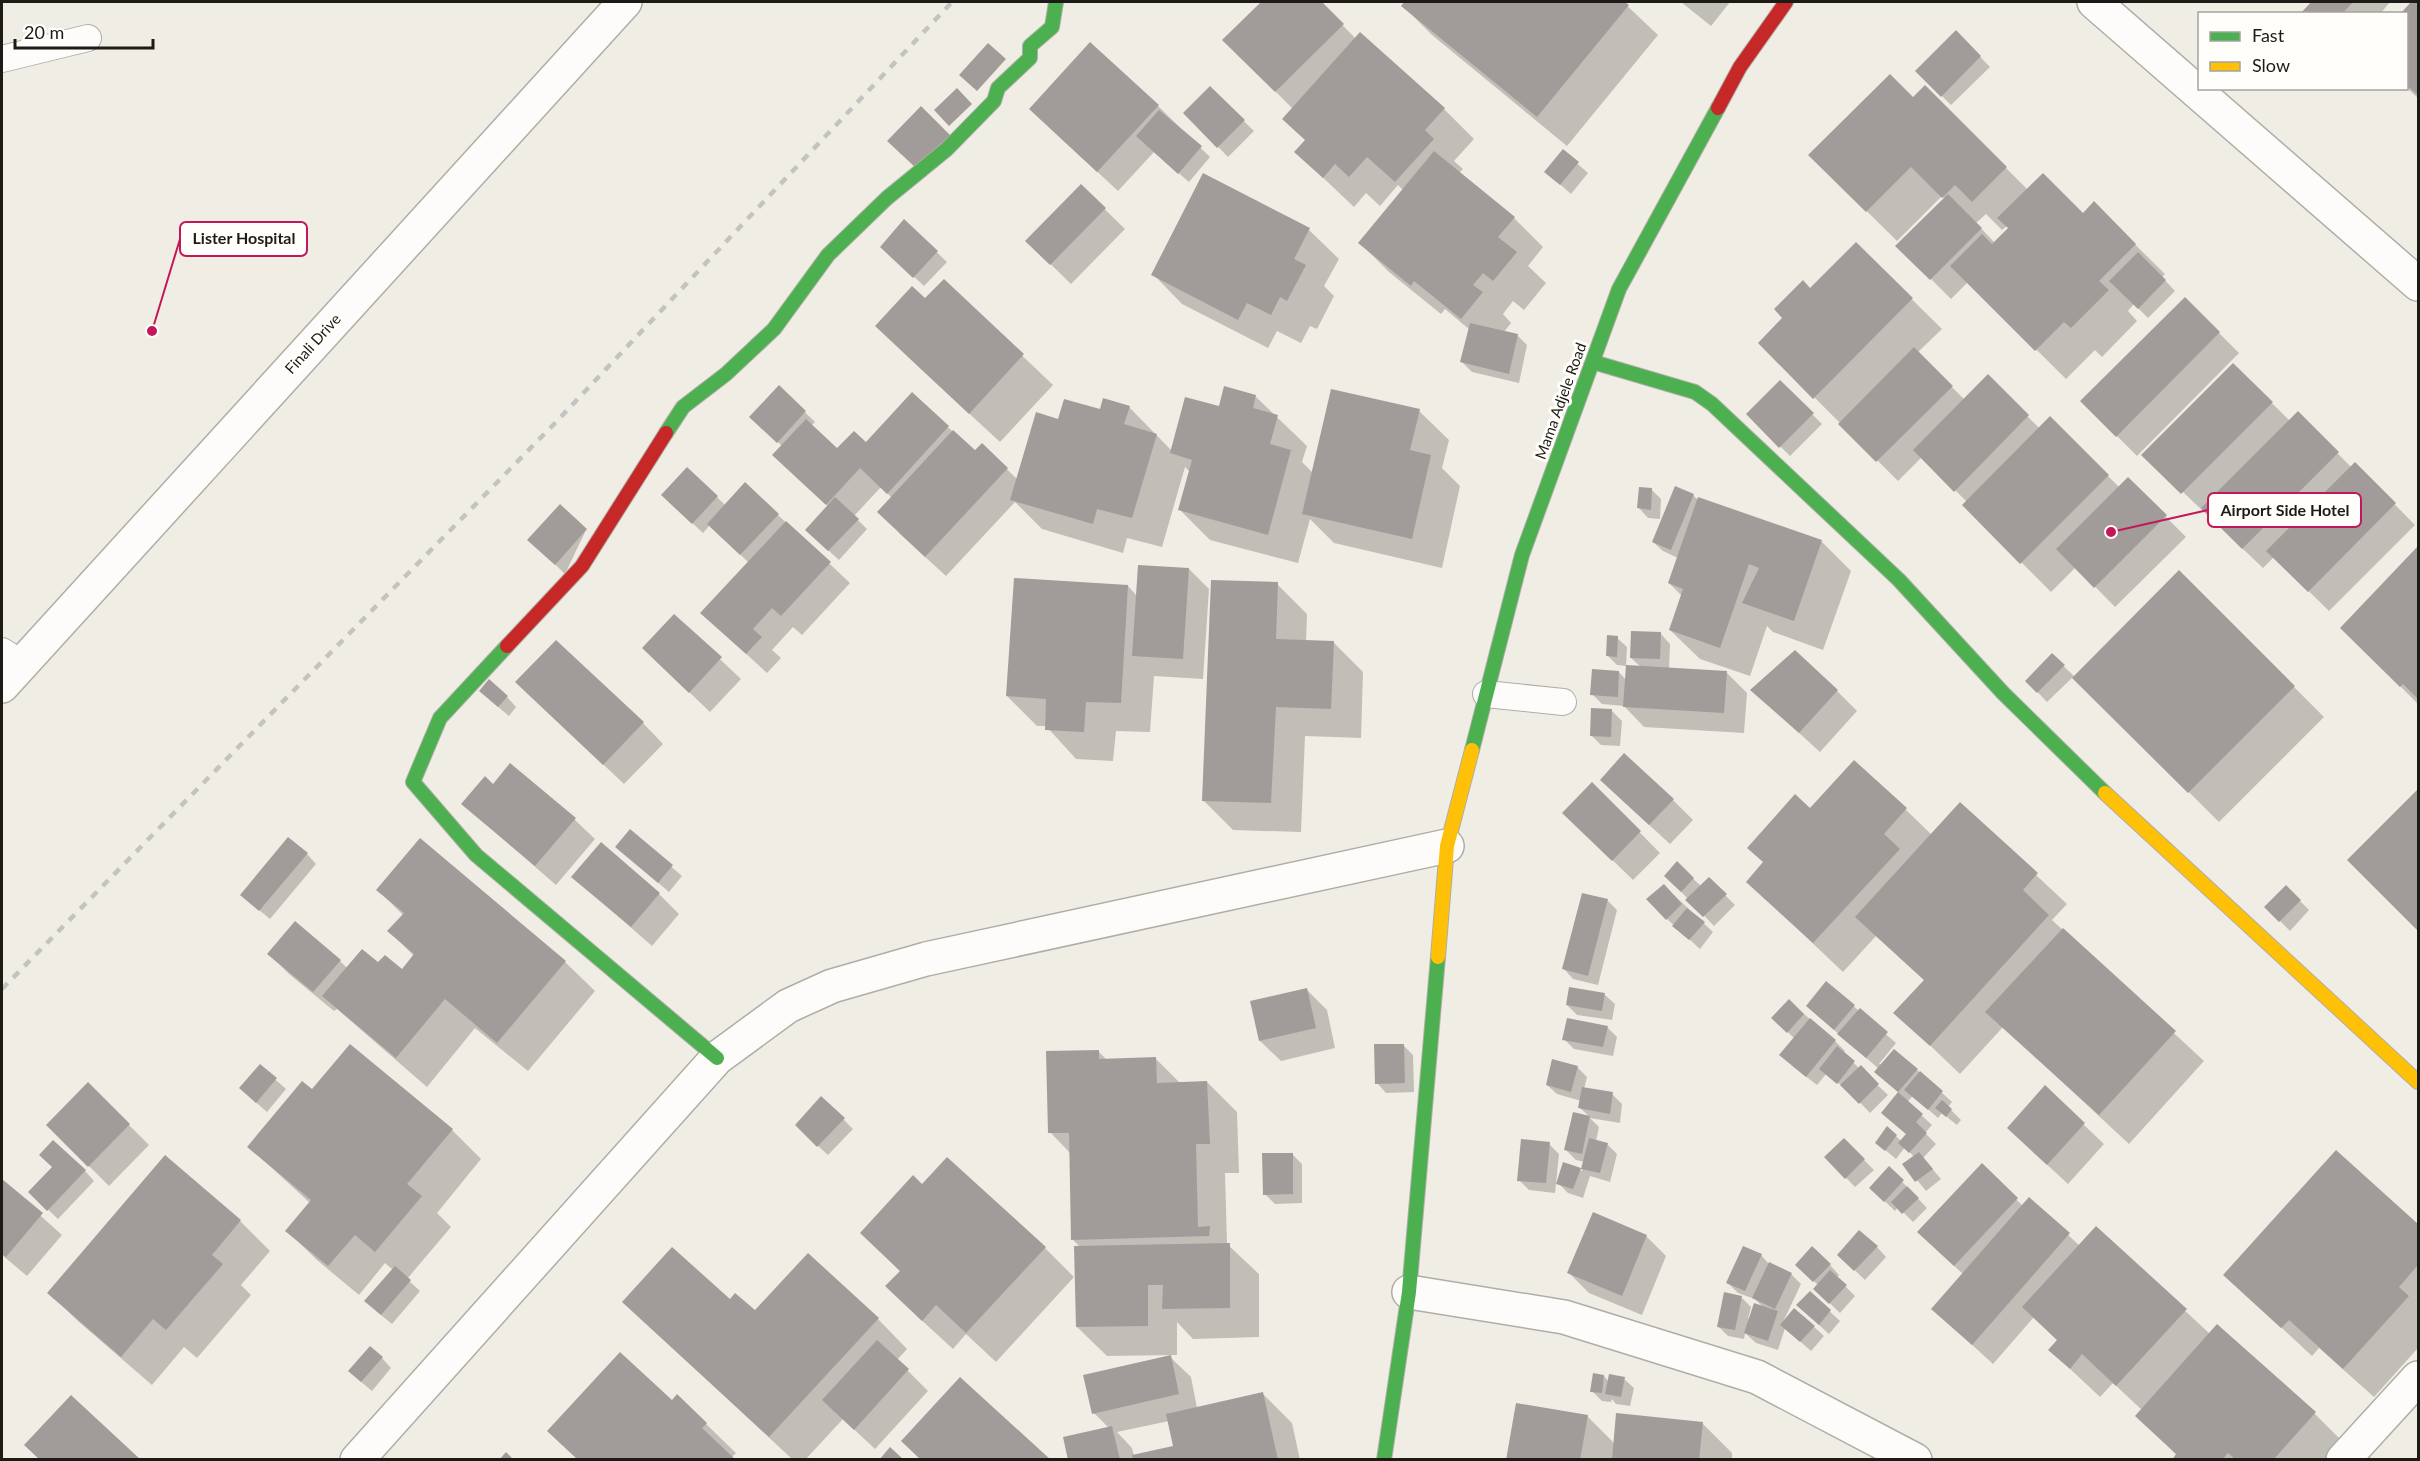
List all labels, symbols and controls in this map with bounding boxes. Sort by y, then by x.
scale bar [15,12,153,50]
legend [2198,12,2408,90]
text: 20 m [24,21,64,43]
text: Fast [2252,24,2285,46]
text: Slow [2252,54,2290,76]
callout: Lister Hospital [180,222,307,256]
text: Lister Hospital [193,228,295,247]
street label: Finali Drive [281,310,344,377]
street label: Mama Adjele Road [1531,340,1590,461]
callout: Airport Side Hotel [2208,493,2361,527]
text: Airport Side Hotel [2219,500,2350,519]

